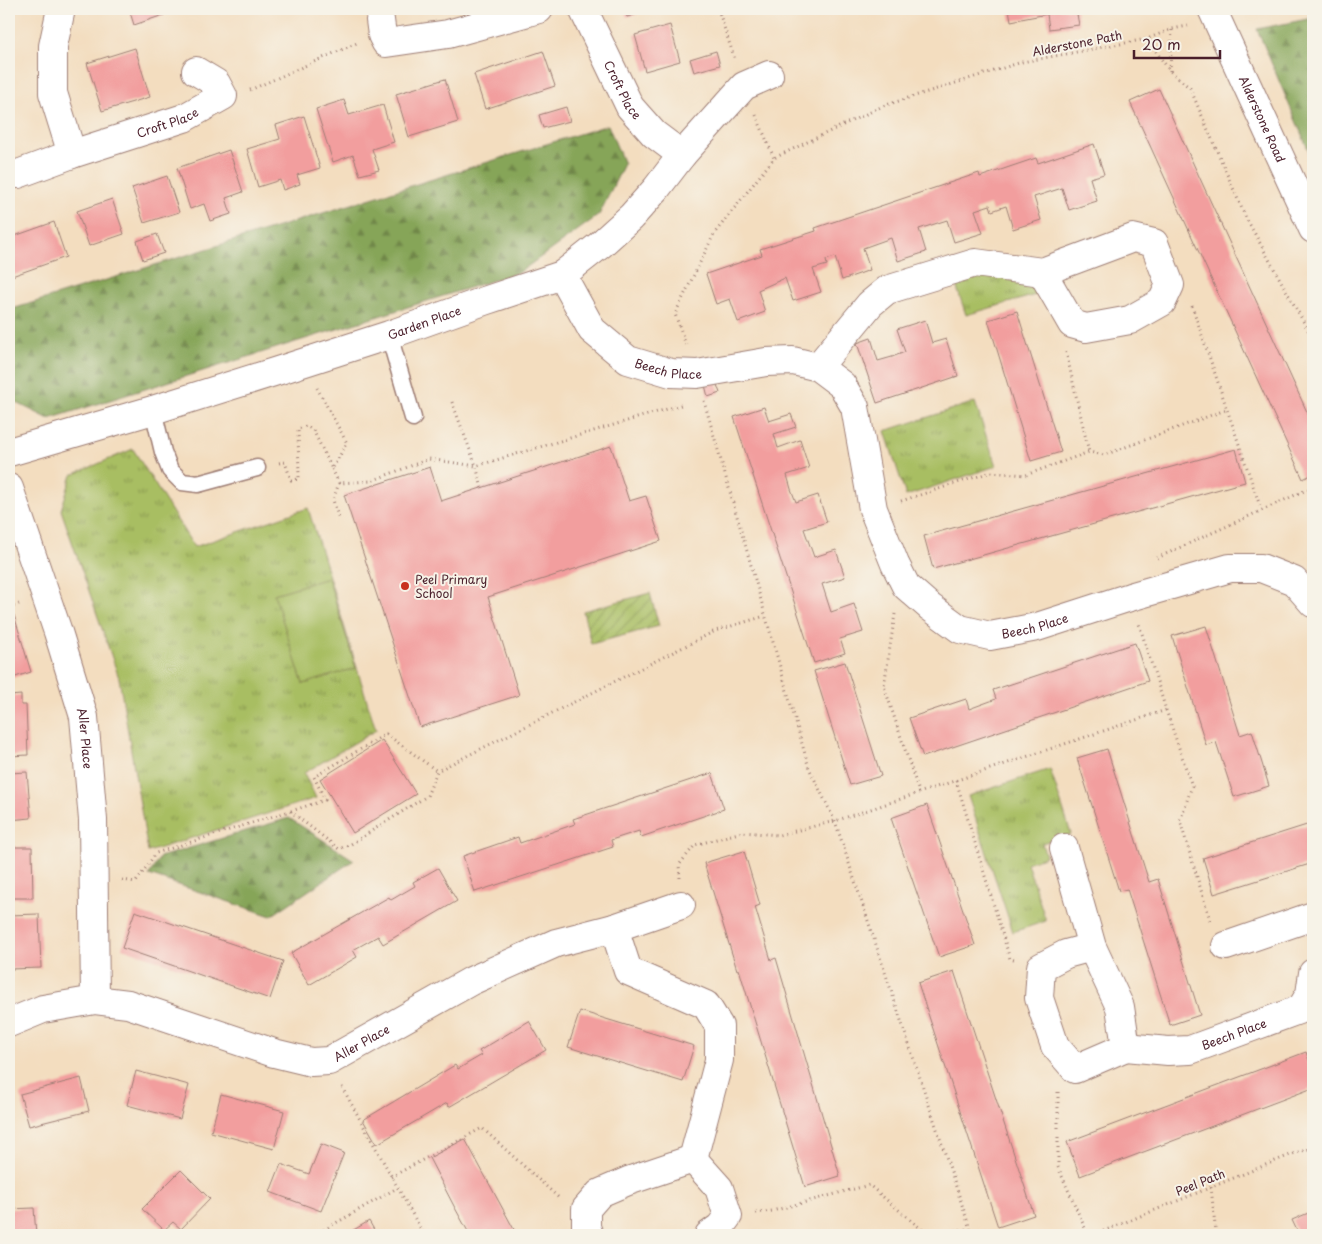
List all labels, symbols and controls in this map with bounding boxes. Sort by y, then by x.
street label: Alderstone Path [1031,25,1123,61]
scale bar [1134,28,1221,60]
text: 20 m [1142,32,1181,55]
street label: Croft Place [600,57,646,123]
street label: Alderstone Road [1235,73,1290,165]
street label: Croft Place [134,103,202,142]
street label: Garden Place [385,301,463,344]
street label: Beech Place [633,354,703,383]
place label: Peel Primary School [415,570,488,602]
marker: Peel Primary School [399,580,411,592]
street label: Beech Place [1000,609,1070,643]
street label: Aller Place [73,705,97,769]
street label: Beech Place [1199,1014,1269,1054]
street label: Aller Place [330,1020,392,1066]
street label: Peel Path [1173,1164,1227,1200]

